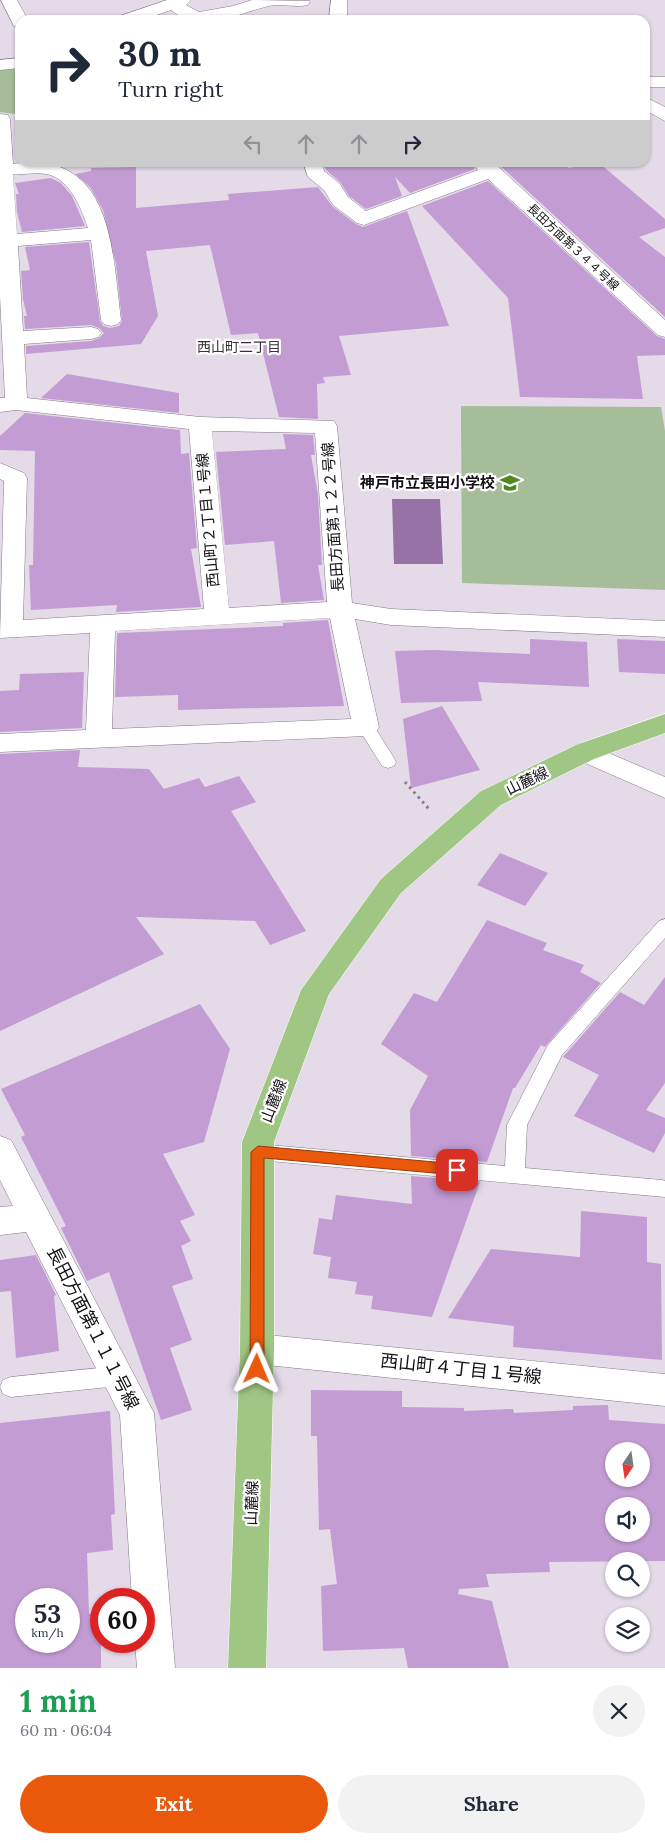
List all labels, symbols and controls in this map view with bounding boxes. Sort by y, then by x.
text: 30 m [118,31,201,76]
icon: right [35,35,100,100]
text: Turn right [118,75,223,103]
icon: left [239,130,267,158]
icon: ahead [292,130,320,158]
icon: ahead [345,130,373,158]
icon: right [398,130,426,158]
street label: 長田方面第３４４号線 [524,200,622,293]
district label: 西山町二丁目 [197,338,281,356]
street label: 長田方面第１２２号線 [318,442,347,593]
street label: 西山町２丁目１号線 [192,452,223,588]
school or university icon: 神戸市立長田小学校 [499,472,521,494]
place label: 神戸市立長田小学校 [359,473,495,492]
street label: 山麓線 [502,762,551,799]
street label: 山麓線 [257,1076,290,1125]
pin [436,1149,478,1191]
icon: arrive [443,1156,471,1184]
street label: 長田方面第１１１号線 [42,1242,145,1413]
position arrow [230,1342,282,1394]
street label: 西山町４丁目１号線 [379,1349,543,1388]
north arrow [605,1442,650,1488]
map controls [605,1442,650,1652]
street label: 山麓線 [241,1480,262,1526]
button: sound [605,1497,650,1542]
button: search [605,1552,650,1597]
speed limit sign: 60 [90,1588,155,1653]
text: 53 [34,1598,61,1630]
button: layers [605,1607,650,1652]
text: km/h [31,1625,64,1640]
text: 1 min [20,1682,97,1720]
button: close [593,1685,645,1737]
text: 60 m · 06:04 [20,1720,112,1740]
button: Exit [20,1775,328,1833]
button: Share [338,1775,645,1833]

